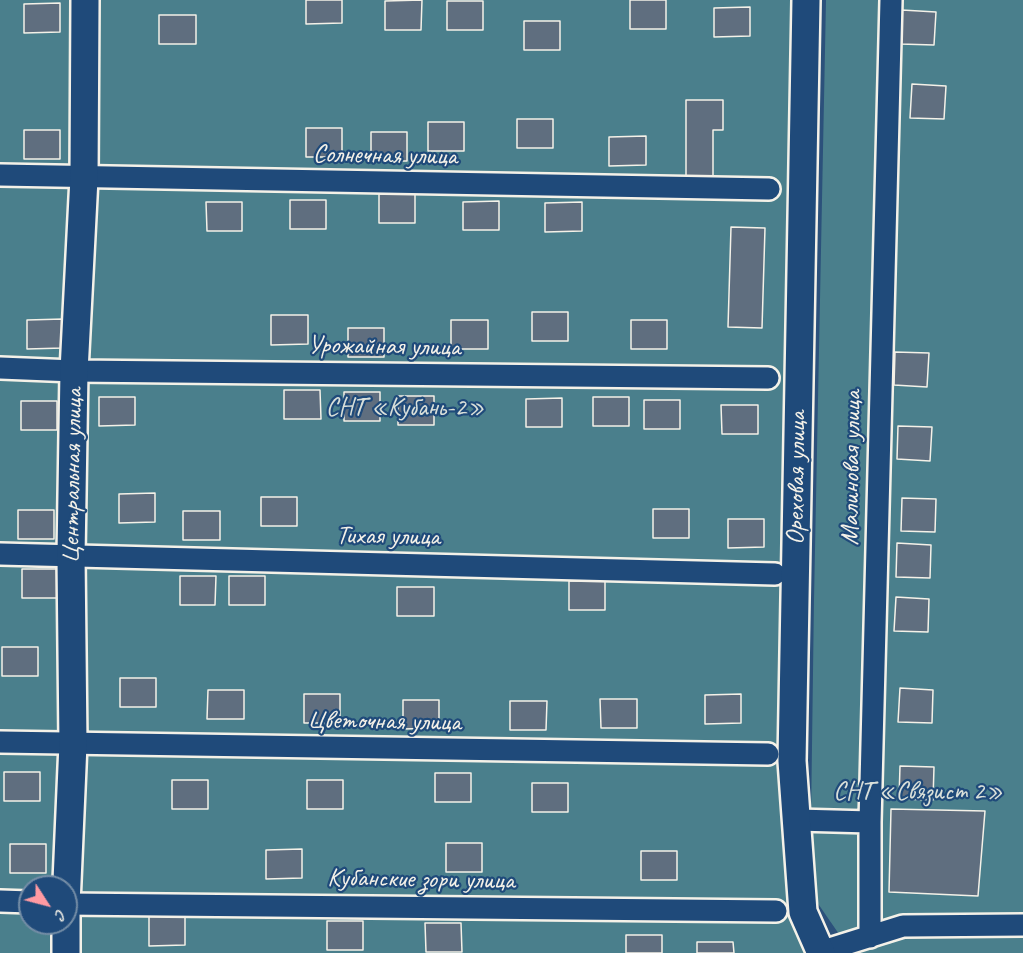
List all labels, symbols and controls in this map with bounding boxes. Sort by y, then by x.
street label: Солнечная улица [313,139,457,173]
street label: Урожайная улица [307,330,461,364]
street label: Центральная улица [56,388,90,564]
street label: Малиновая улица [835,390,869,546]
park label: СНТ «Кубань-2» [326,392,484,424]
street label: Ореховая улица [780,411,814,545]
street label: Тихая улица [336,520,440,554]
street label: Цветочная улица [307,705,461,739]
park label: СНТ «Связист 2» [833,776,1003,808]
street label: Кубанские зори улица [327,863,515,897]
north arrow [18,875,78,935]
text: С [51,905,71,923]

